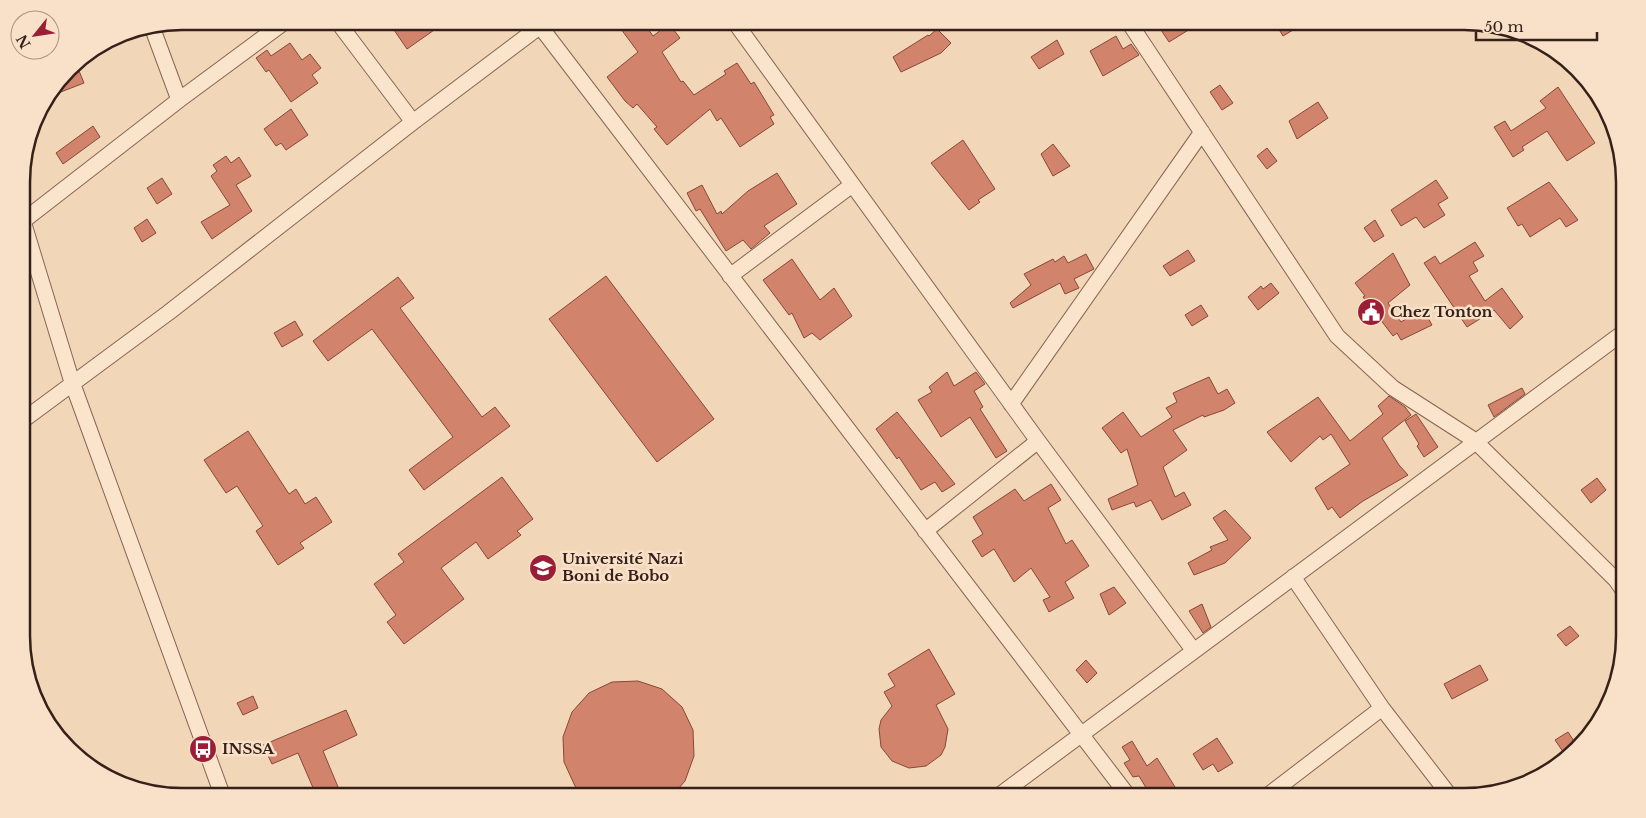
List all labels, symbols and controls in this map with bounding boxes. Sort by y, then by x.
north arrow [10,10,60,60]
scale bar [1476,10,1597,42]
text: 50 m [1484,17,1524,36]
text: N [13,31,35,52]
public building icon: Chez Tonton [1356,297,1386,327]
place label: Chez Tonton [1390,302,1493,321]
place label: Université Nazi Boni de Bobo [562,549,684,585]
school or university icon: Université Nazi Boni de Bobo [528,553,558,583]
bus stop icon: INSSA [188,734,218,764]
place label: INSSA [222,739,275,758]

